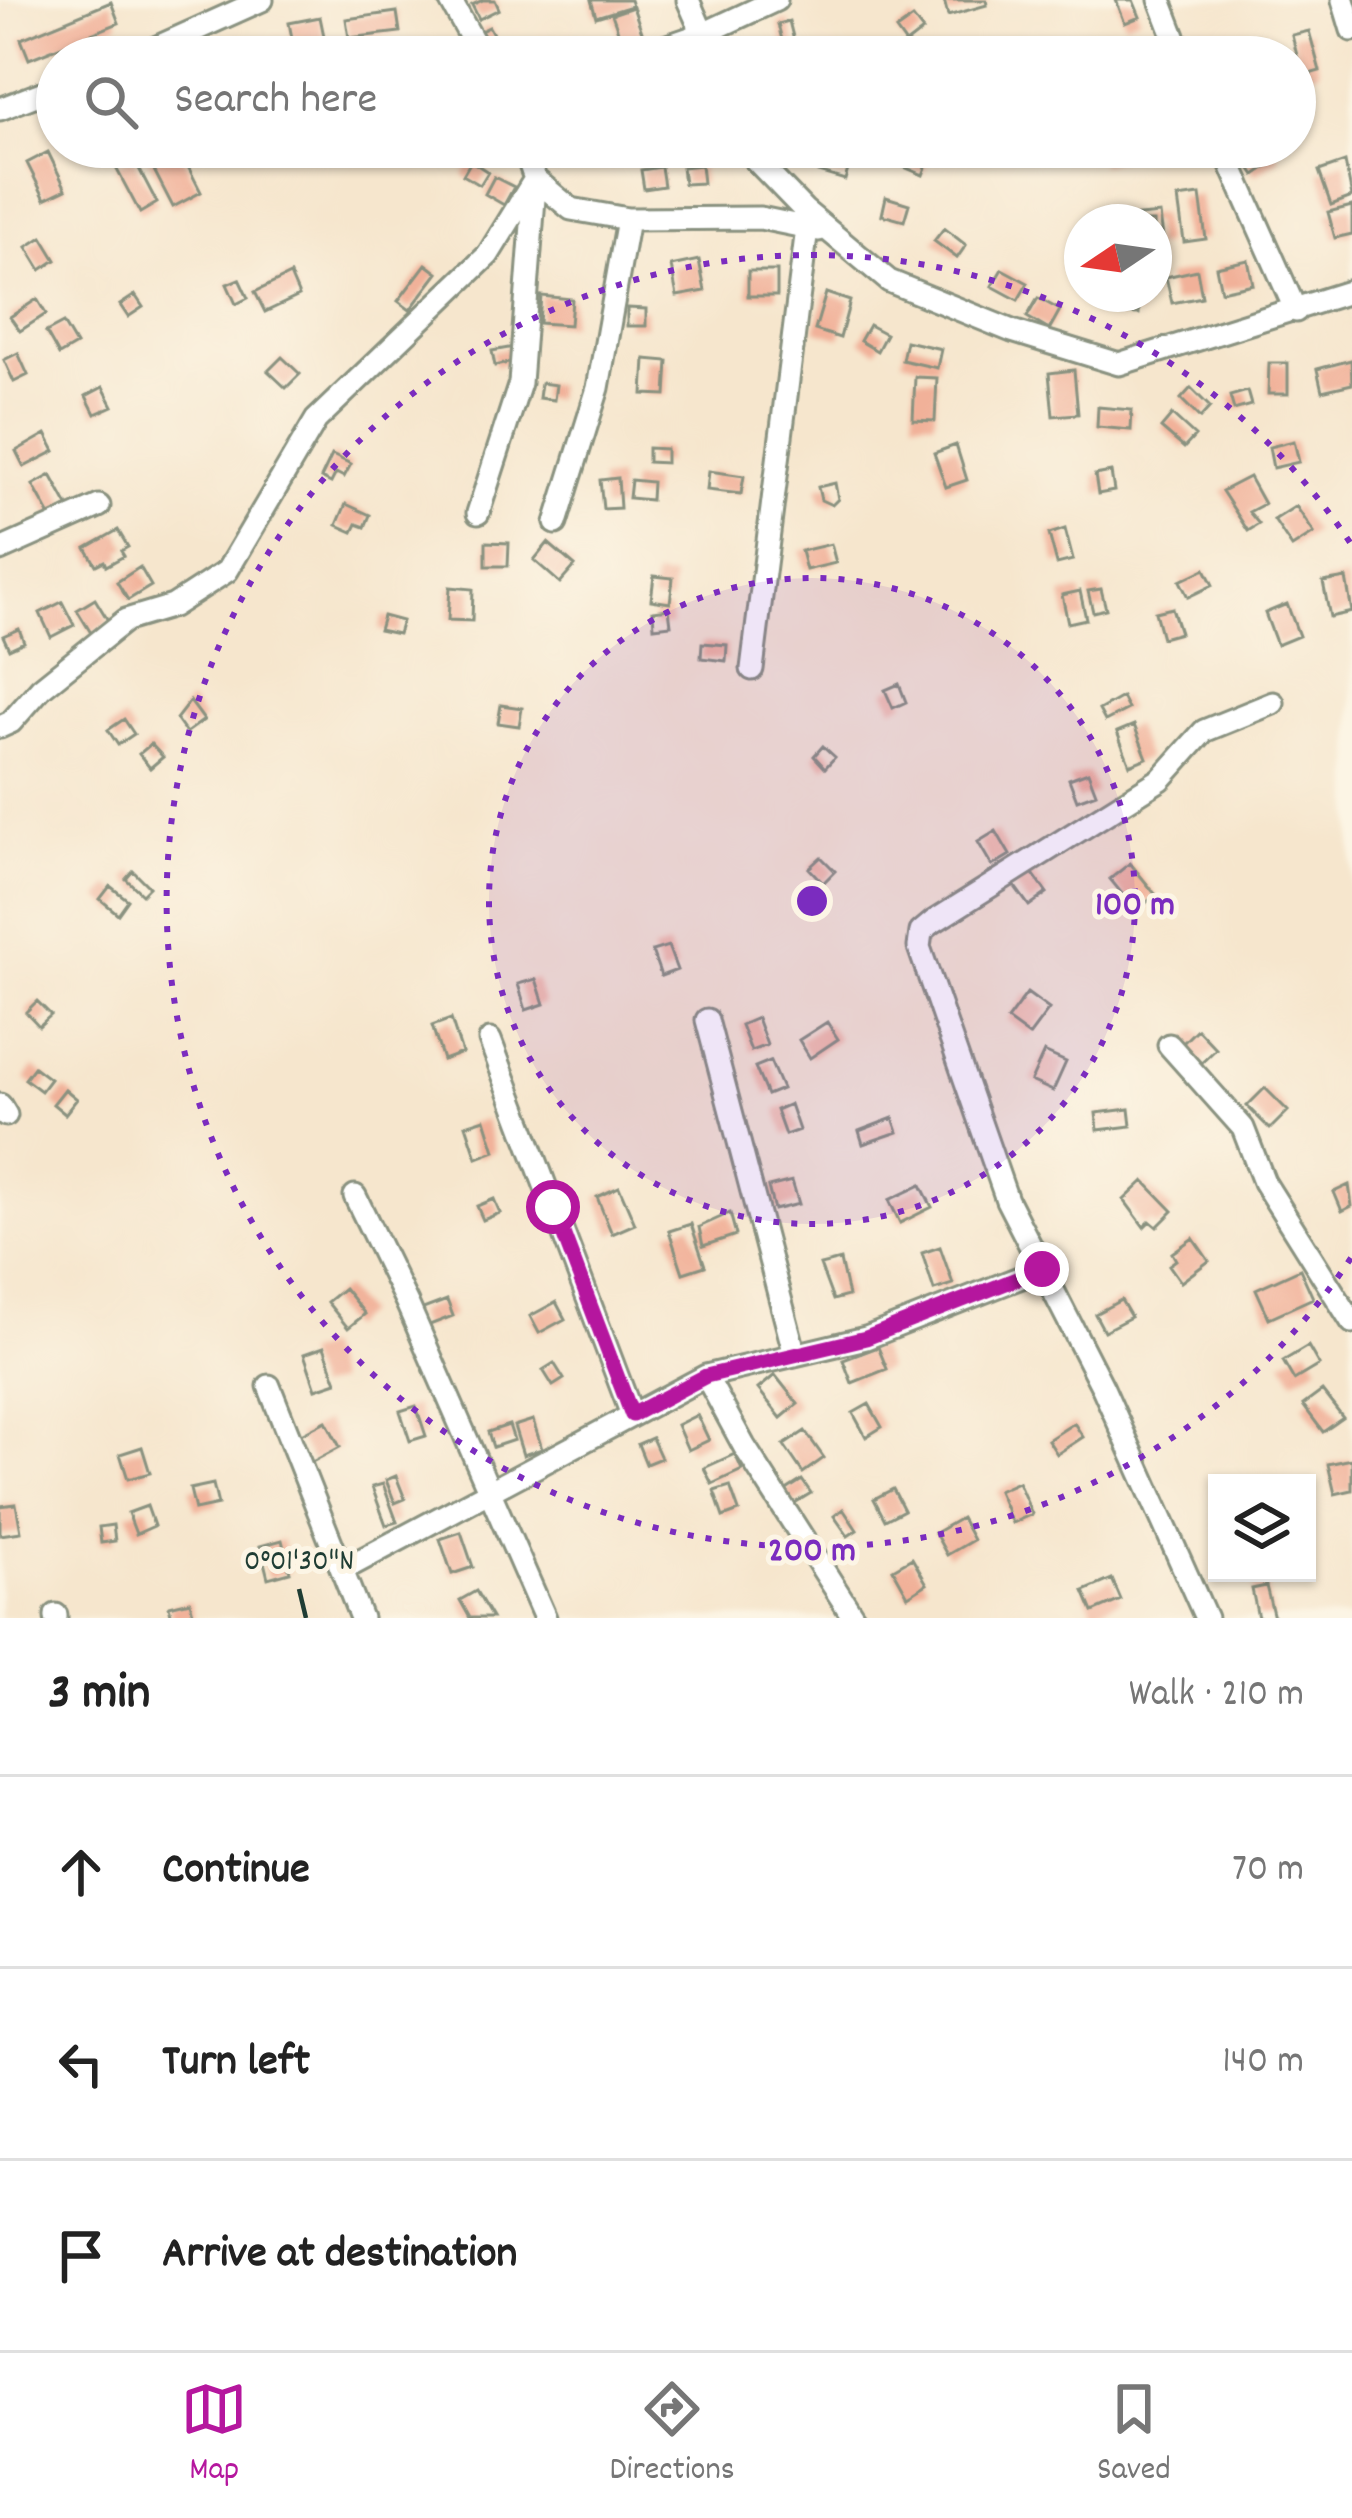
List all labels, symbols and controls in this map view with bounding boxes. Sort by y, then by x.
search box [36,36,1316,168]
icon: search [78,69,144,135]
text: Search here [174,70,377,134]
north arrow [1064,204,1172,312]
centre of rings [791,880,833,922]
text: 100 m [1095,881,1175,933]
route start [526,1180,580,1234]
route end [1015,1242,1069,1296]
map controls [1208,1474,1316,1582]
button: layers [1208,1474,1316,1582]
text: 200 m [768,1527,856,1579]
text: 0°01'30"N [244,1542,354,1585]
text: 3 min [48,1660,150,1732]
text: Walk · 210 m [1129,1669,1304,1724]
icon: ahead [48,1839,114,1905]
text: Continue [162,1840,310,1904]
text: 70 m [1232,1844,1304,1899]
icon: left [48,2031,114,2097]
text: Turn left [162,2032,310,2096]
text: 140 m [1222,2036,1304,2091]
icon: arrive [48,2223,114,2289]
text: Arrive at destination [162,2224,517,2288]
tab: Map [181,2376,247,2495]
tab: Directions [610,2376,735,2495]
tab: Saved [1097,2376,1171,2495]

